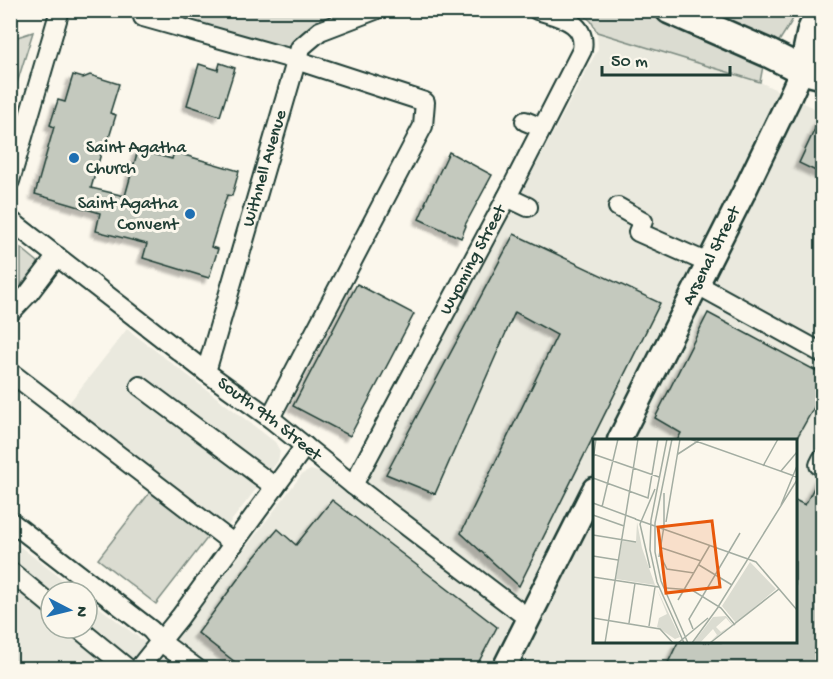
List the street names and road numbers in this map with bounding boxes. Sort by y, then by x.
street label: Withnell Avenue [238,107,292,229]
street label: Wyoming Street [435,200,512,319]
street label: Arsenal Street [678,202,746,309]
street label: South 9th Street [213,373,327,467]

